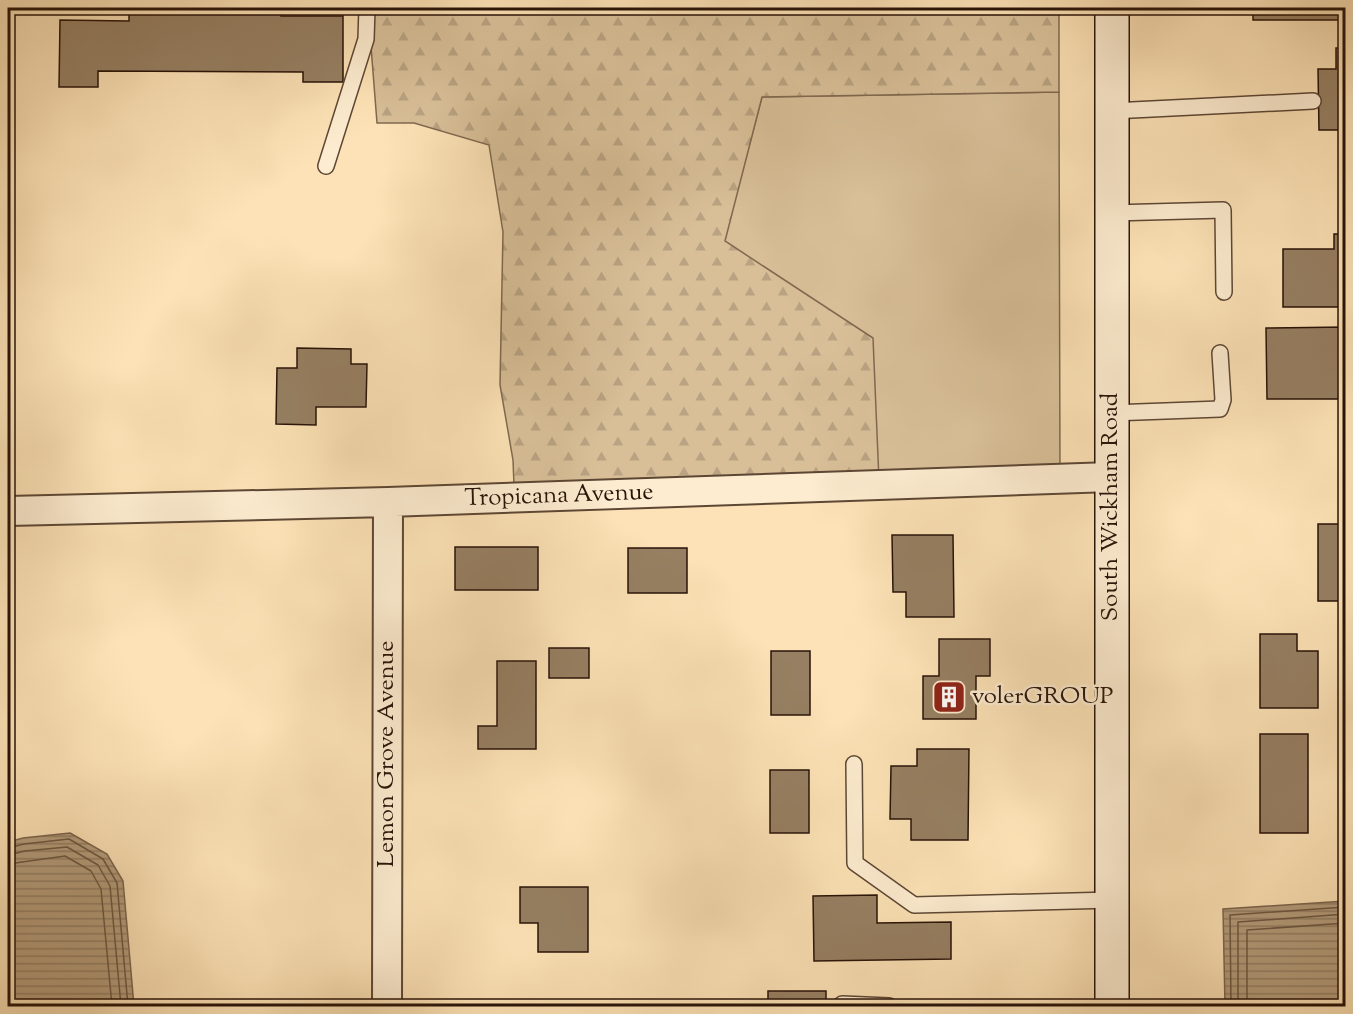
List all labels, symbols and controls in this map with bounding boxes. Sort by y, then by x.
street label: South Wickham Road [1094,392,1128,621]
street label: Tropicana Avenue [464,476,654,516]
street label: Lemon Grove Avenue [370,640,404,868]
building icon: volerGROUP [931,679,967,715]
place label: volerGROUP [972,680,1113,714]

